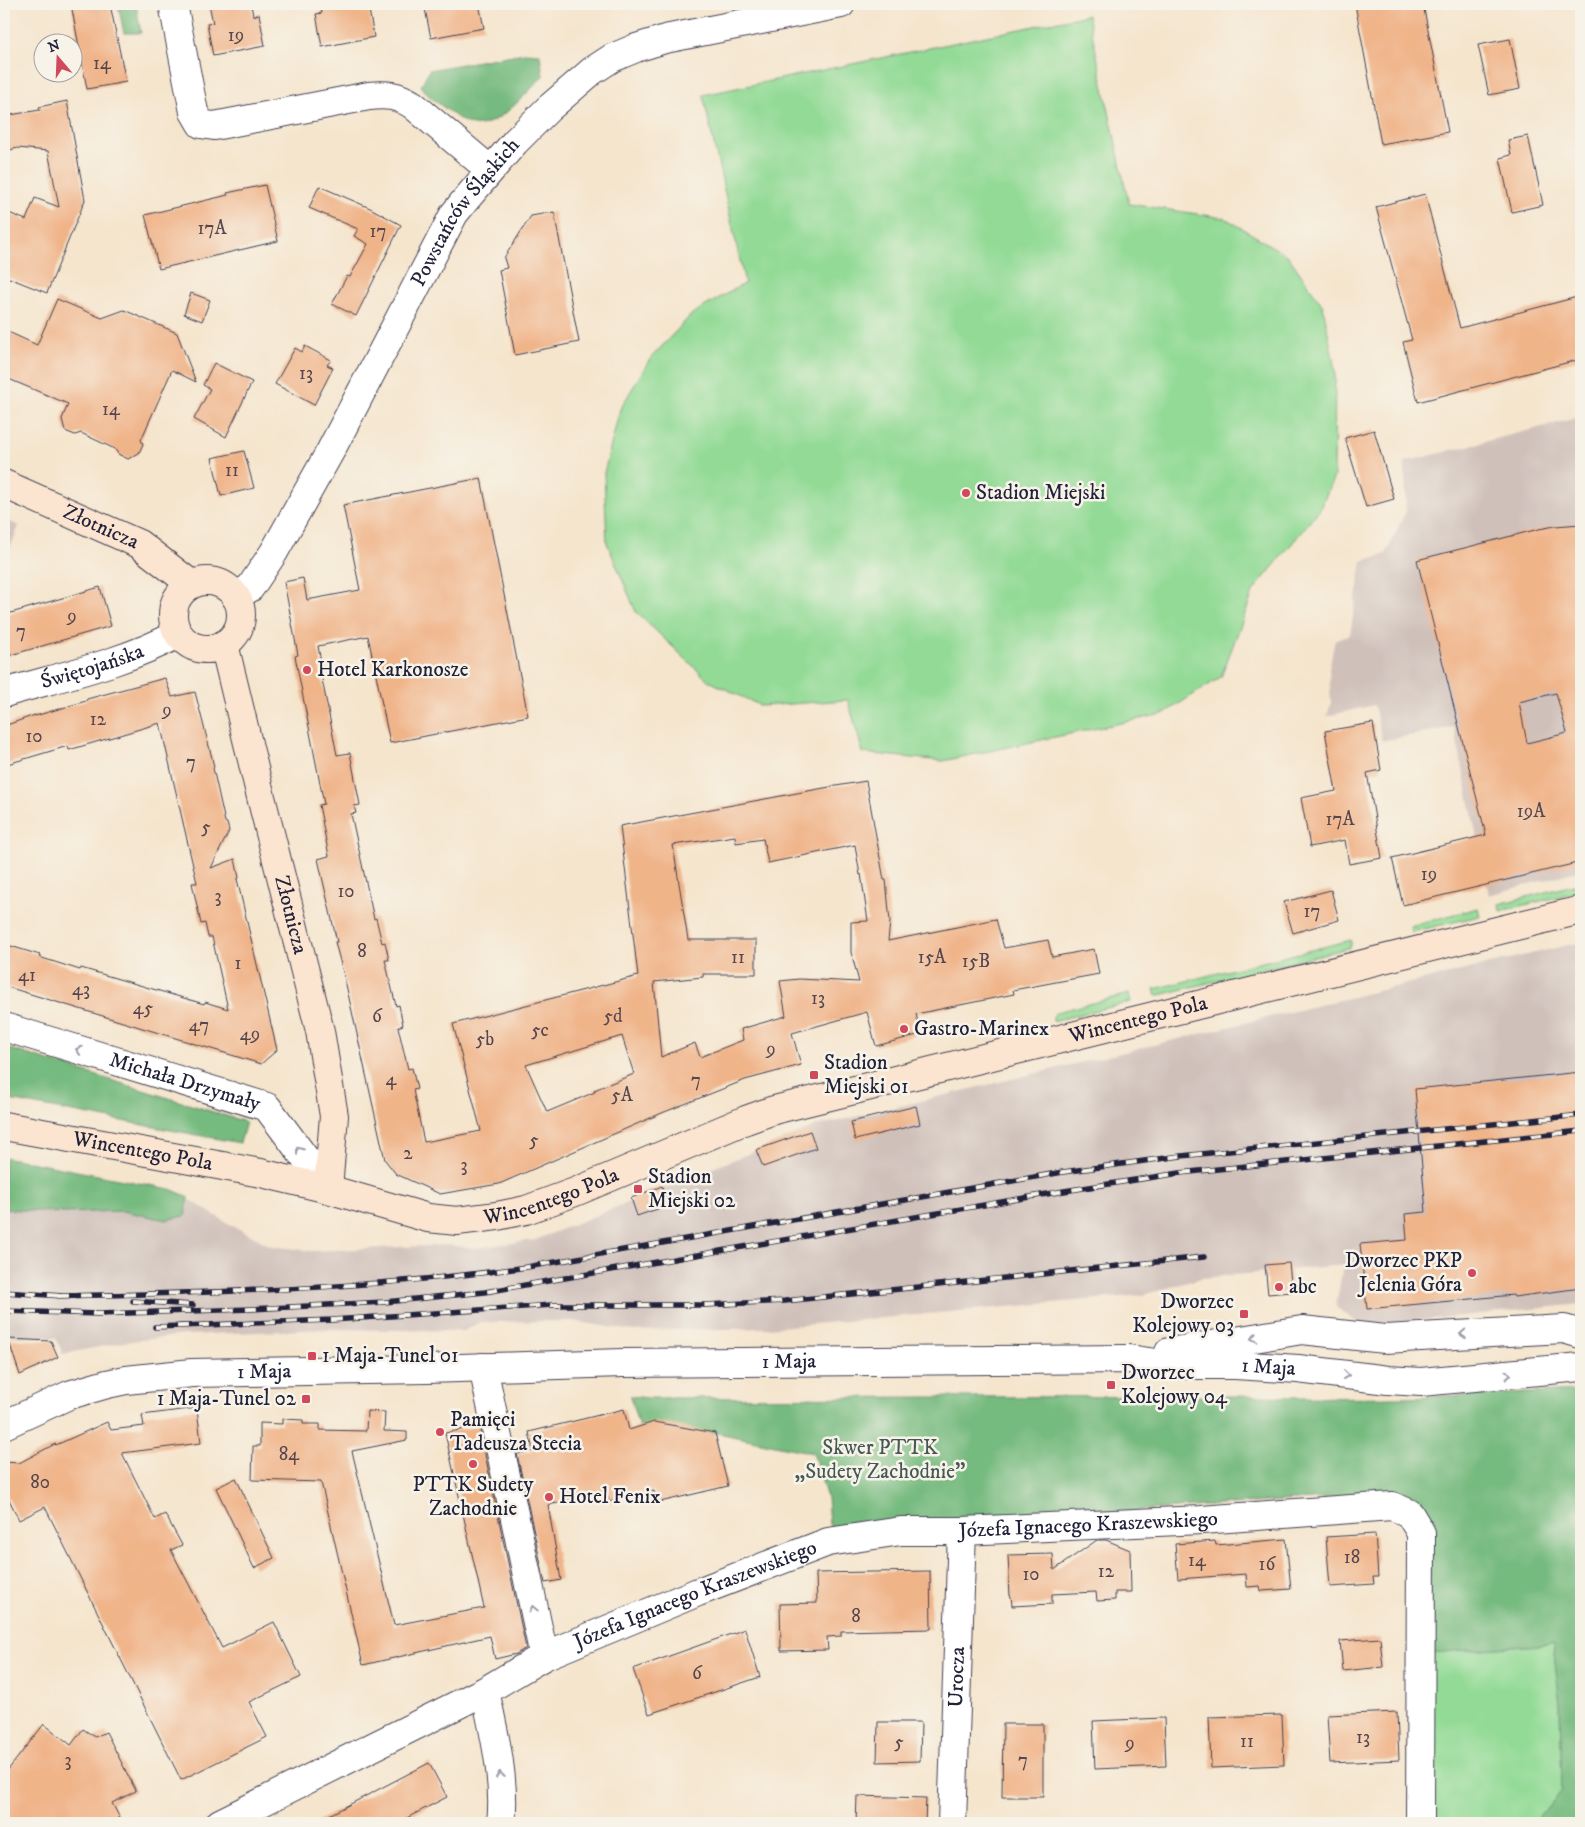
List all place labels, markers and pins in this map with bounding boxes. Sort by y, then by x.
place label: Stadion Miejski [976,480,1105,506]
marker: Stadion Miejski [960,487,972,499]
place label: Hotel Karkonosze [317,657,469,683]
marker: Hotel Karkonosze [301,664,313,676]
place label: Gastro-Marinex [914,1016,1049,1042]
marker: Gastro-Marinex [898,1023,910,1035]
place label: Stadion Miejski 01 [824,1050,909,1100]
marker: Stadion Miejski 01 [808,1069,820,1081]
place label: Stadion Miejski 02 [648,1164,736,1214]
marker: Stadion Miejski 02 [632,1183,644,1195]
place label: Dworzec PKP Jelenia Góra [1345,1248,1462,1298]
marker: Dworzec PKP Jelenia Góra [1466,1267,1478,1279]
place label: abc [1289,1274,1317,1300]
marker: abc [1273,1281,1285,1293]
place label: Dworzec Kolejowy 03 [1132,1289,1234,1339]
marker: Dworzec Kolejowy 03 [1238,1308,1250,1320]
place label: 1 Maja-Tunel 01 [322,1343,459,1369]
marker: 1 Maja-Tunel 01 [306,1350,318,1362]
place label: Dworzec Kolejowy 04 [1121,1360,1228,1410]
marker: Dworzec Kolejowy 04 [1105,1379,1117,1391]
place label: 1 Maja-Tunel 02 [157,1386,297,1412]
marker: 1 Maja-Tunel 02 [300,1393,312,1405]
place label: Pamięci Tadeusza Stecia [450,1407,582,1457]
marker: Pamięci Tadeusza Stecia [434,1426,446,1438]
marker: PTTK Sudety Zachodnie [467,1458,479,1470]
place label: PTTK Sudety Zachodnie [412,1472,535,1522]
place label: Hotel Fenix [559,1484,661,1510]
marker: Hotel Fenix [543,1491,555,1503]

